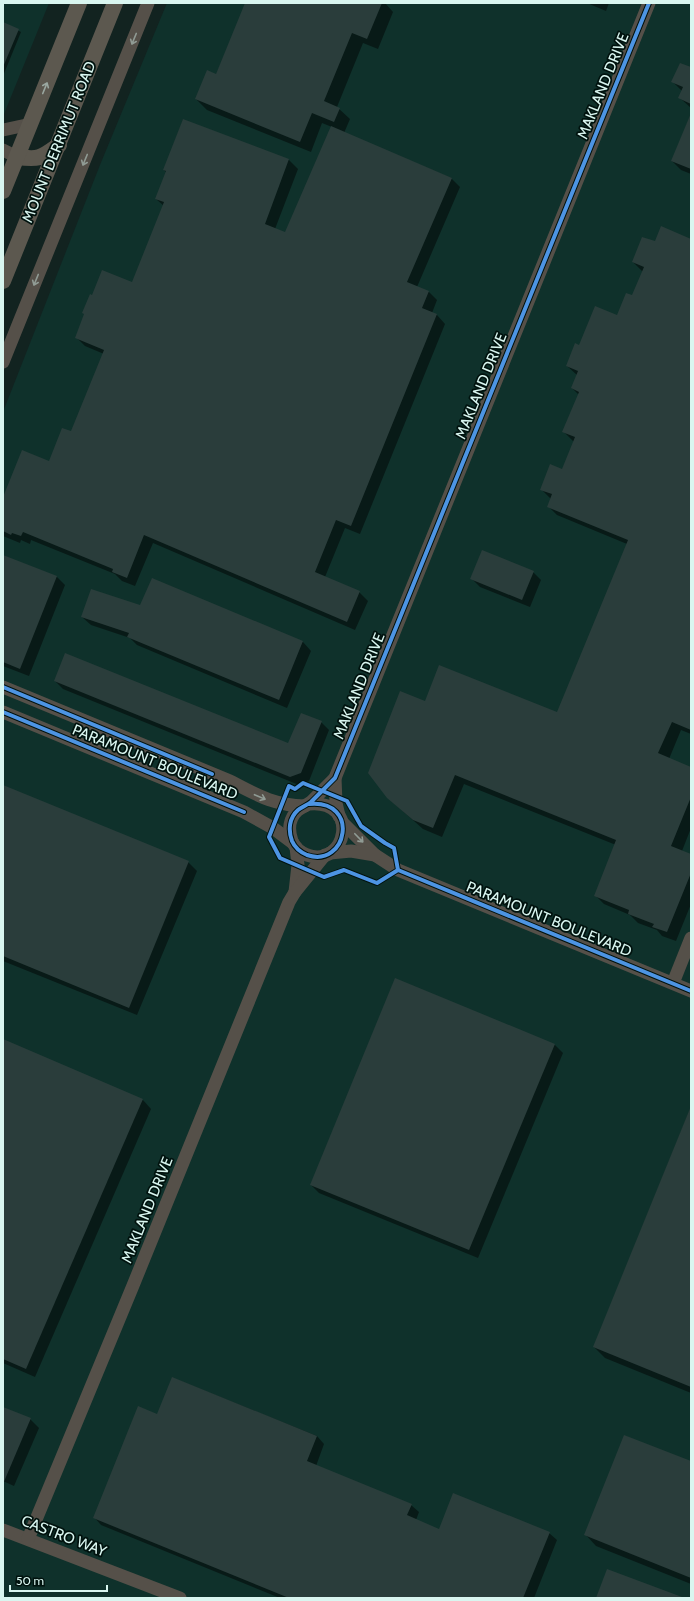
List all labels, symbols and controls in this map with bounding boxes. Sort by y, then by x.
street label: MAKLAND DRIVE [574,30,632,142]
one-way arrow [129,33,137,45]
street label: MOUNT DERRIMUT ROAD [18,59,100,225]
one-way arrow [42,82,50,94]
one-way arrow [80,153,88,165]
one-way arrow [32,274,39,286]
street label: MAKLAND DRIVE [452,330,510,442]
street label: MAKLAND DRIVE [330,630,388,742]
street label: PARAMOUNT BOULEVARD [70,721,240,803]
one-way arrow [254,793,266,801]
one-way arrow [354,833,364,843]
street label: PARAMOUNT BOULEVARD [464,878,634,960]
street label: MAKLAND DRIVE [118,1154,176,1266]
street label: CASTRO WAY [19,1512,110,1561]
scale bar [10,1567,107,1593]
text: 50 m [16,1573,44,1588]

